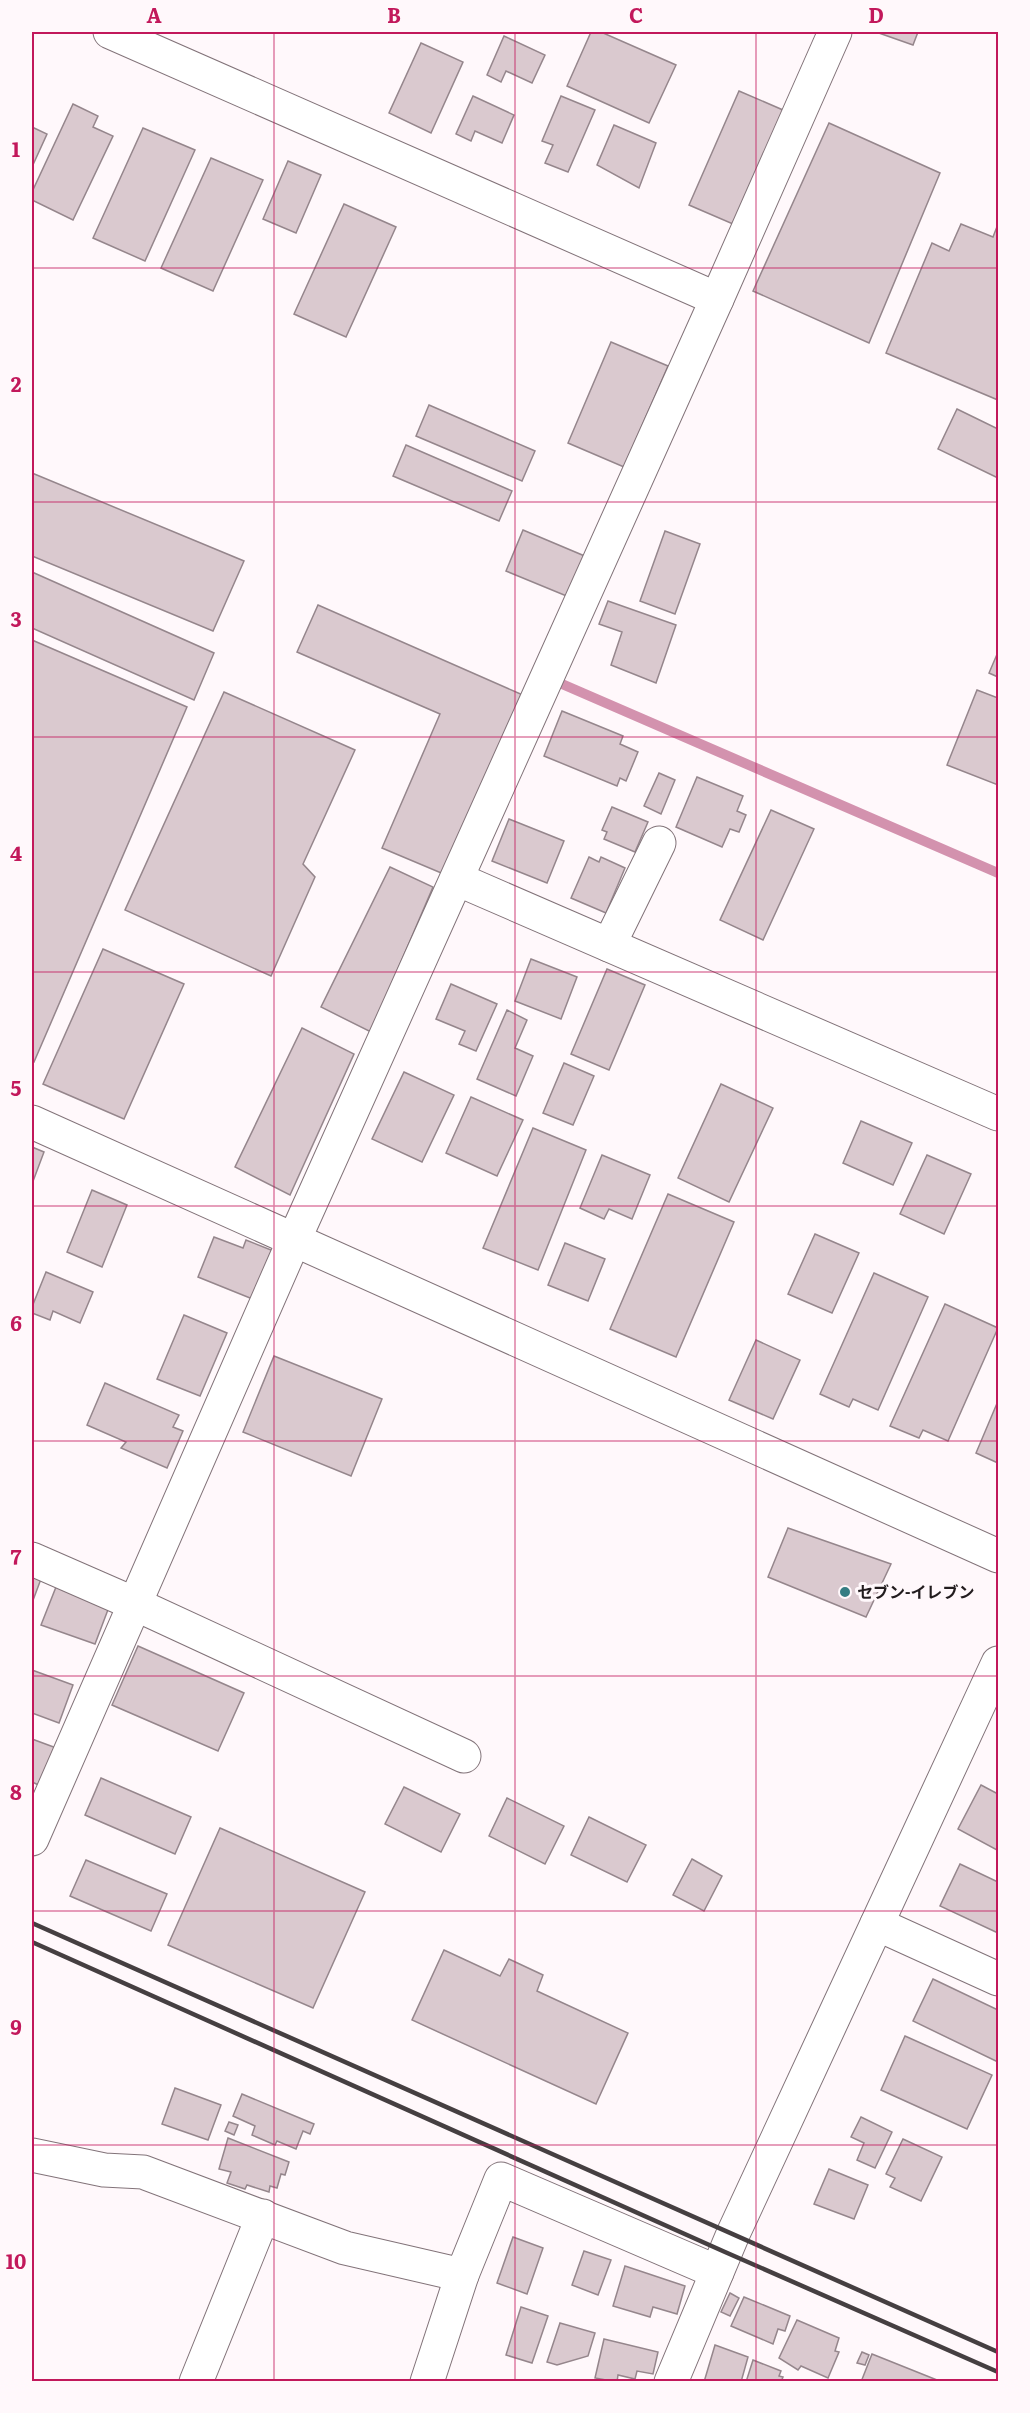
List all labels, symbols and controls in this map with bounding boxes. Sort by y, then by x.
text: A [146,0,162,29]
text: B [387,0,401,29]
text: C [629,0,643,29]
text: D [868,0,884,29]
text: 1 [12,133,20,163]
text: 2 [11,368,22,398]
text: 3 [10,603,22,633]
text: 4 [10,837,22,867]
text: 5 [11,1072,22,1102]
text: 6 [10,1307,22,1337]
text: 7 [11,1541,22,1571]
place label: セブン-イレブン [857,1579,974,1603]
marker: セブン-イレブン [838,1585,852,1599]
text: 8 [10,1776,22,1806]
text: 9 [10,2011,22,2041]
text: 10 [6,2245,26,2275]

